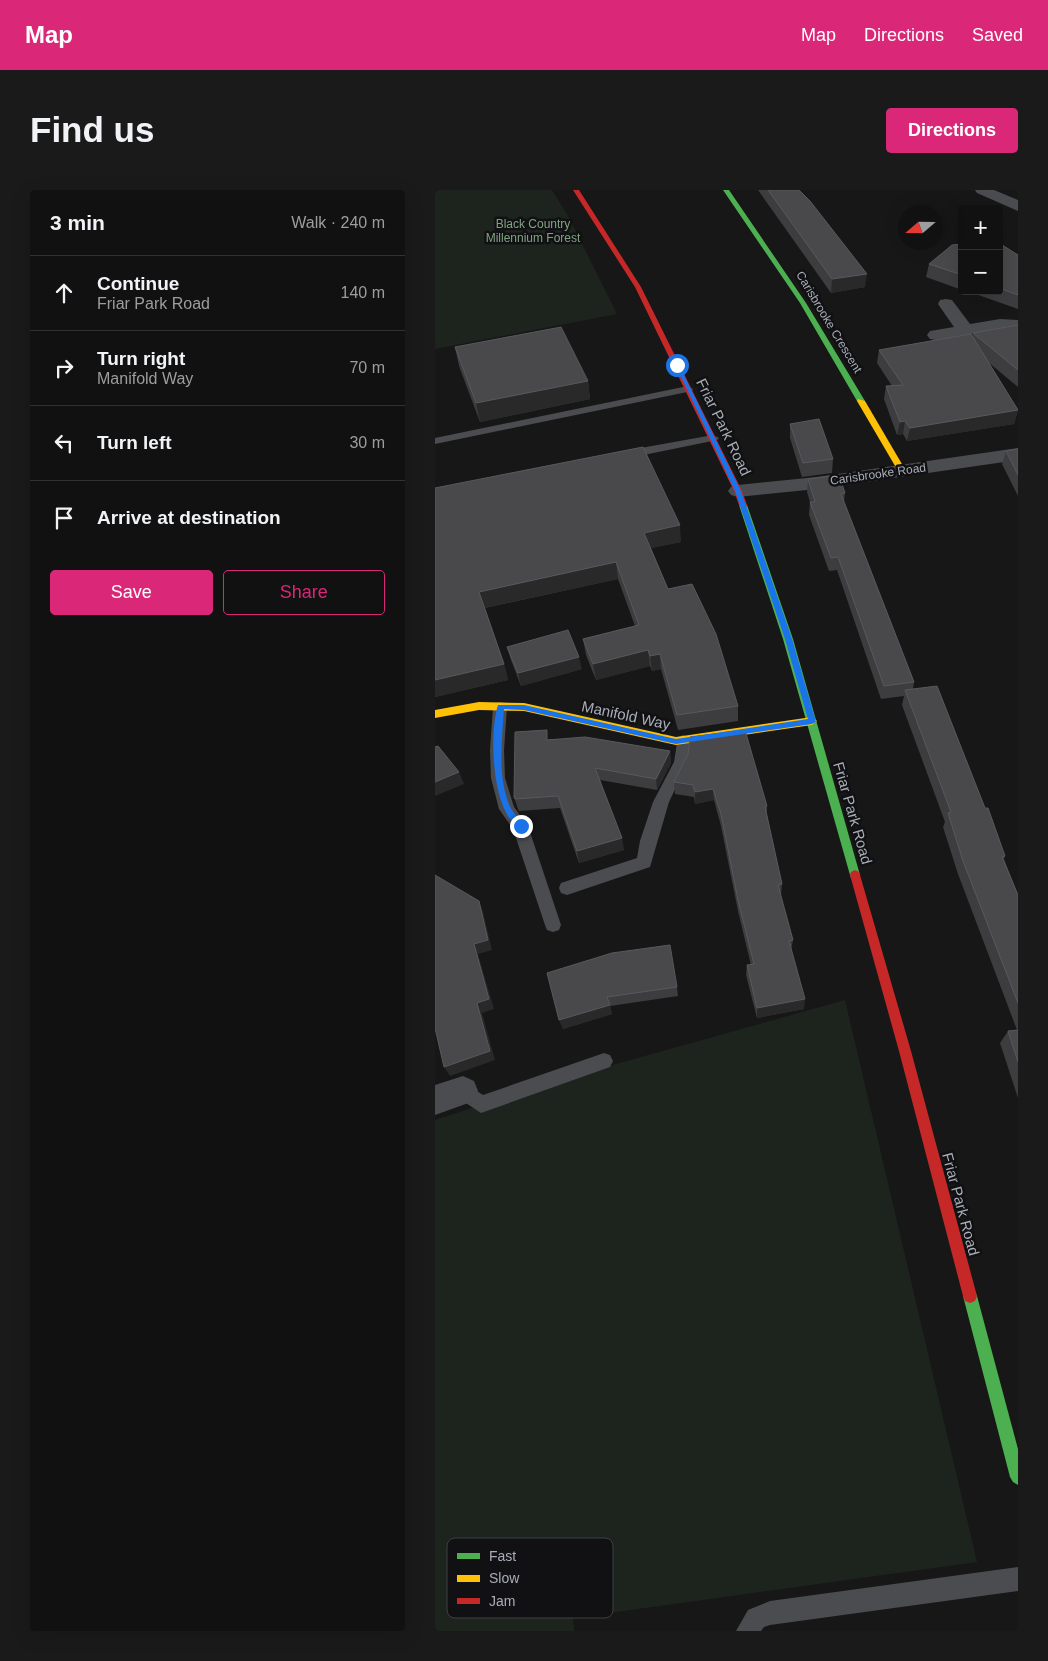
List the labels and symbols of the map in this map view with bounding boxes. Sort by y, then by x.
north arrow [898,205,943,250]
park label: Black Country Millennium Forest [486,217,581,245]
street label: Carisbrooke Crescent [793,269,865,376]
route start [666,354,689,377]
street label: Friar Park Road [693,376,755,478]
street label: Carisbrooke Road [829,460,927,488]
street label: Manifold Way [580,697,672,733]
street label: Friar Park Road [830,760,876,866]
route end [510,815,533,838]
street label: Friar Park Road [939,1151,983,1257]
legend [447,1538,613,1618]
text: Fast [489,1548,516,1564]
text: Slow [489,1570,520,1586]
text: Jam [489,1593,515,1609]

